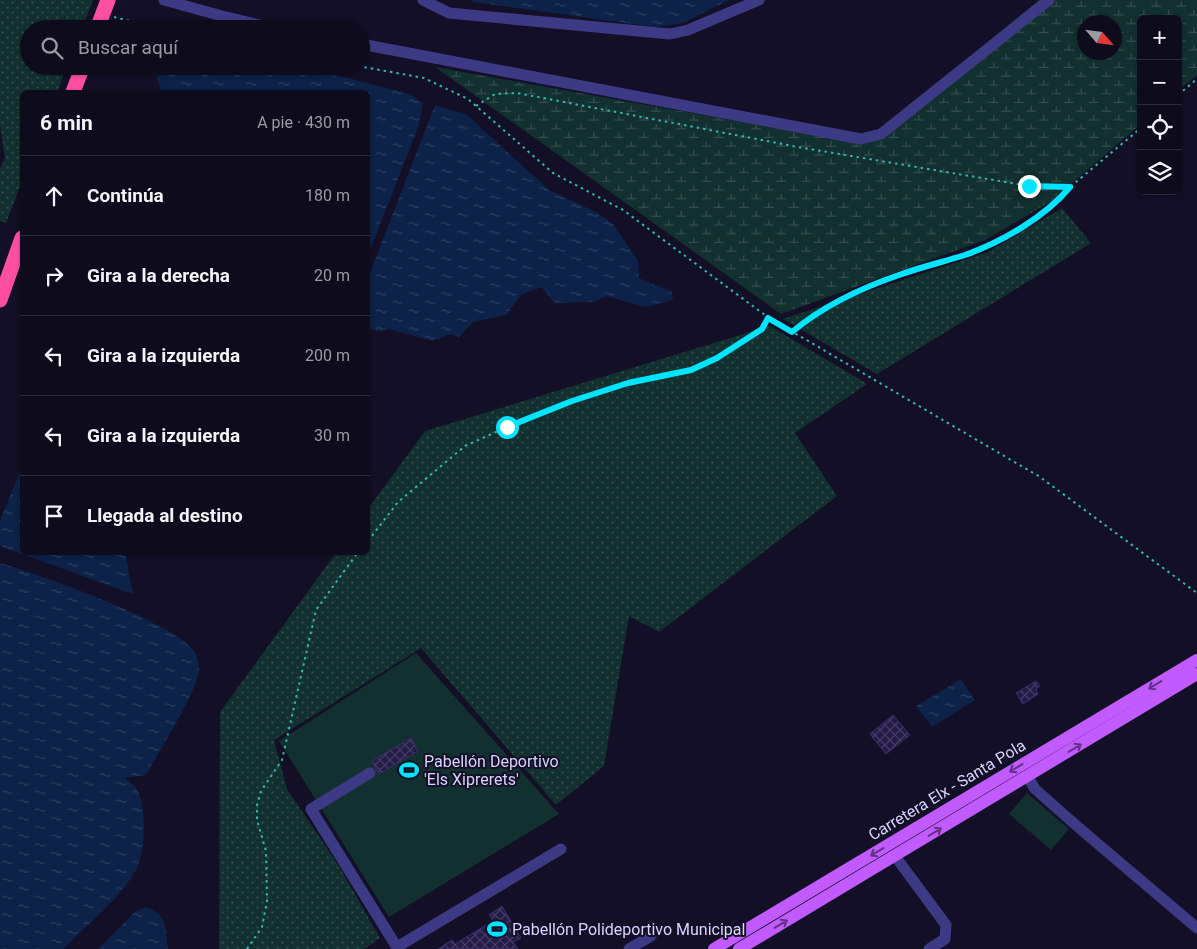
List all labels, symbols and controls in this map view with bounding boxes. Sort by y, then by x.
north arrow [1077,15,1122,60]
map controls [1137,15,1182,195]
button: + [1137,15,1182,60]
search box [20,20,370,75]
icon: search [38,34,66,62]
text: Buscar aquí [78,36,178,59]
button: − [1137,60,1182,105]
button: locate [1137,105,1182,150]
text: 6 min [40,111,93,135]
text: A pie · 430 m [257,113,350,132]
button: layers [1137,150,1182,195]
route end [1018,175,1041,198]
icon: ahead [40,182,68,210]
text: Continúa [87,184,164,207]
text: 180 m [305,186,350,205]
icon: right [40,262,68,290]
text: Gira a la derecha [87,264,230,287]
text: 20 m [314,266,350,285]
icon: left [40,342,68,370]
text: Gira a la izquierda [87,344,240,367]
text: 200 m [305,346,350,365]
route start [496,416,519,439]
icon: left [40,422,68,450]
text: Gira a la izquierda [87,424,240,447]
text: 30 m [314,426,350,445]
icon: arrive [40,502,68,530]
text: Llegada al destino [87,504,243,527]
one-way arrow [1149,680,1163,690]
street label: Carretera Elx - Santa Pola [865,736,1029,844]
one-way arrow [1067,742,1081,752]
place label: Pabellón Deportivo 'Els Xiprerets' [424,752,559,789]
sports icon: Pabellón Deportivo 'Els Xiprerets' [398,759,420,781]
one-way arrow [1009,764,1023,774]
one-way arrow [928,826,942,836]
one-way arrow [870,848,884,858]
sports icon: Pabellón Polideportivo Municipal [486,918,508,940]
one-way arrow [773,918,787,928]
place label: Pabellón Polideportivo Municipal [512,920,745,939]

